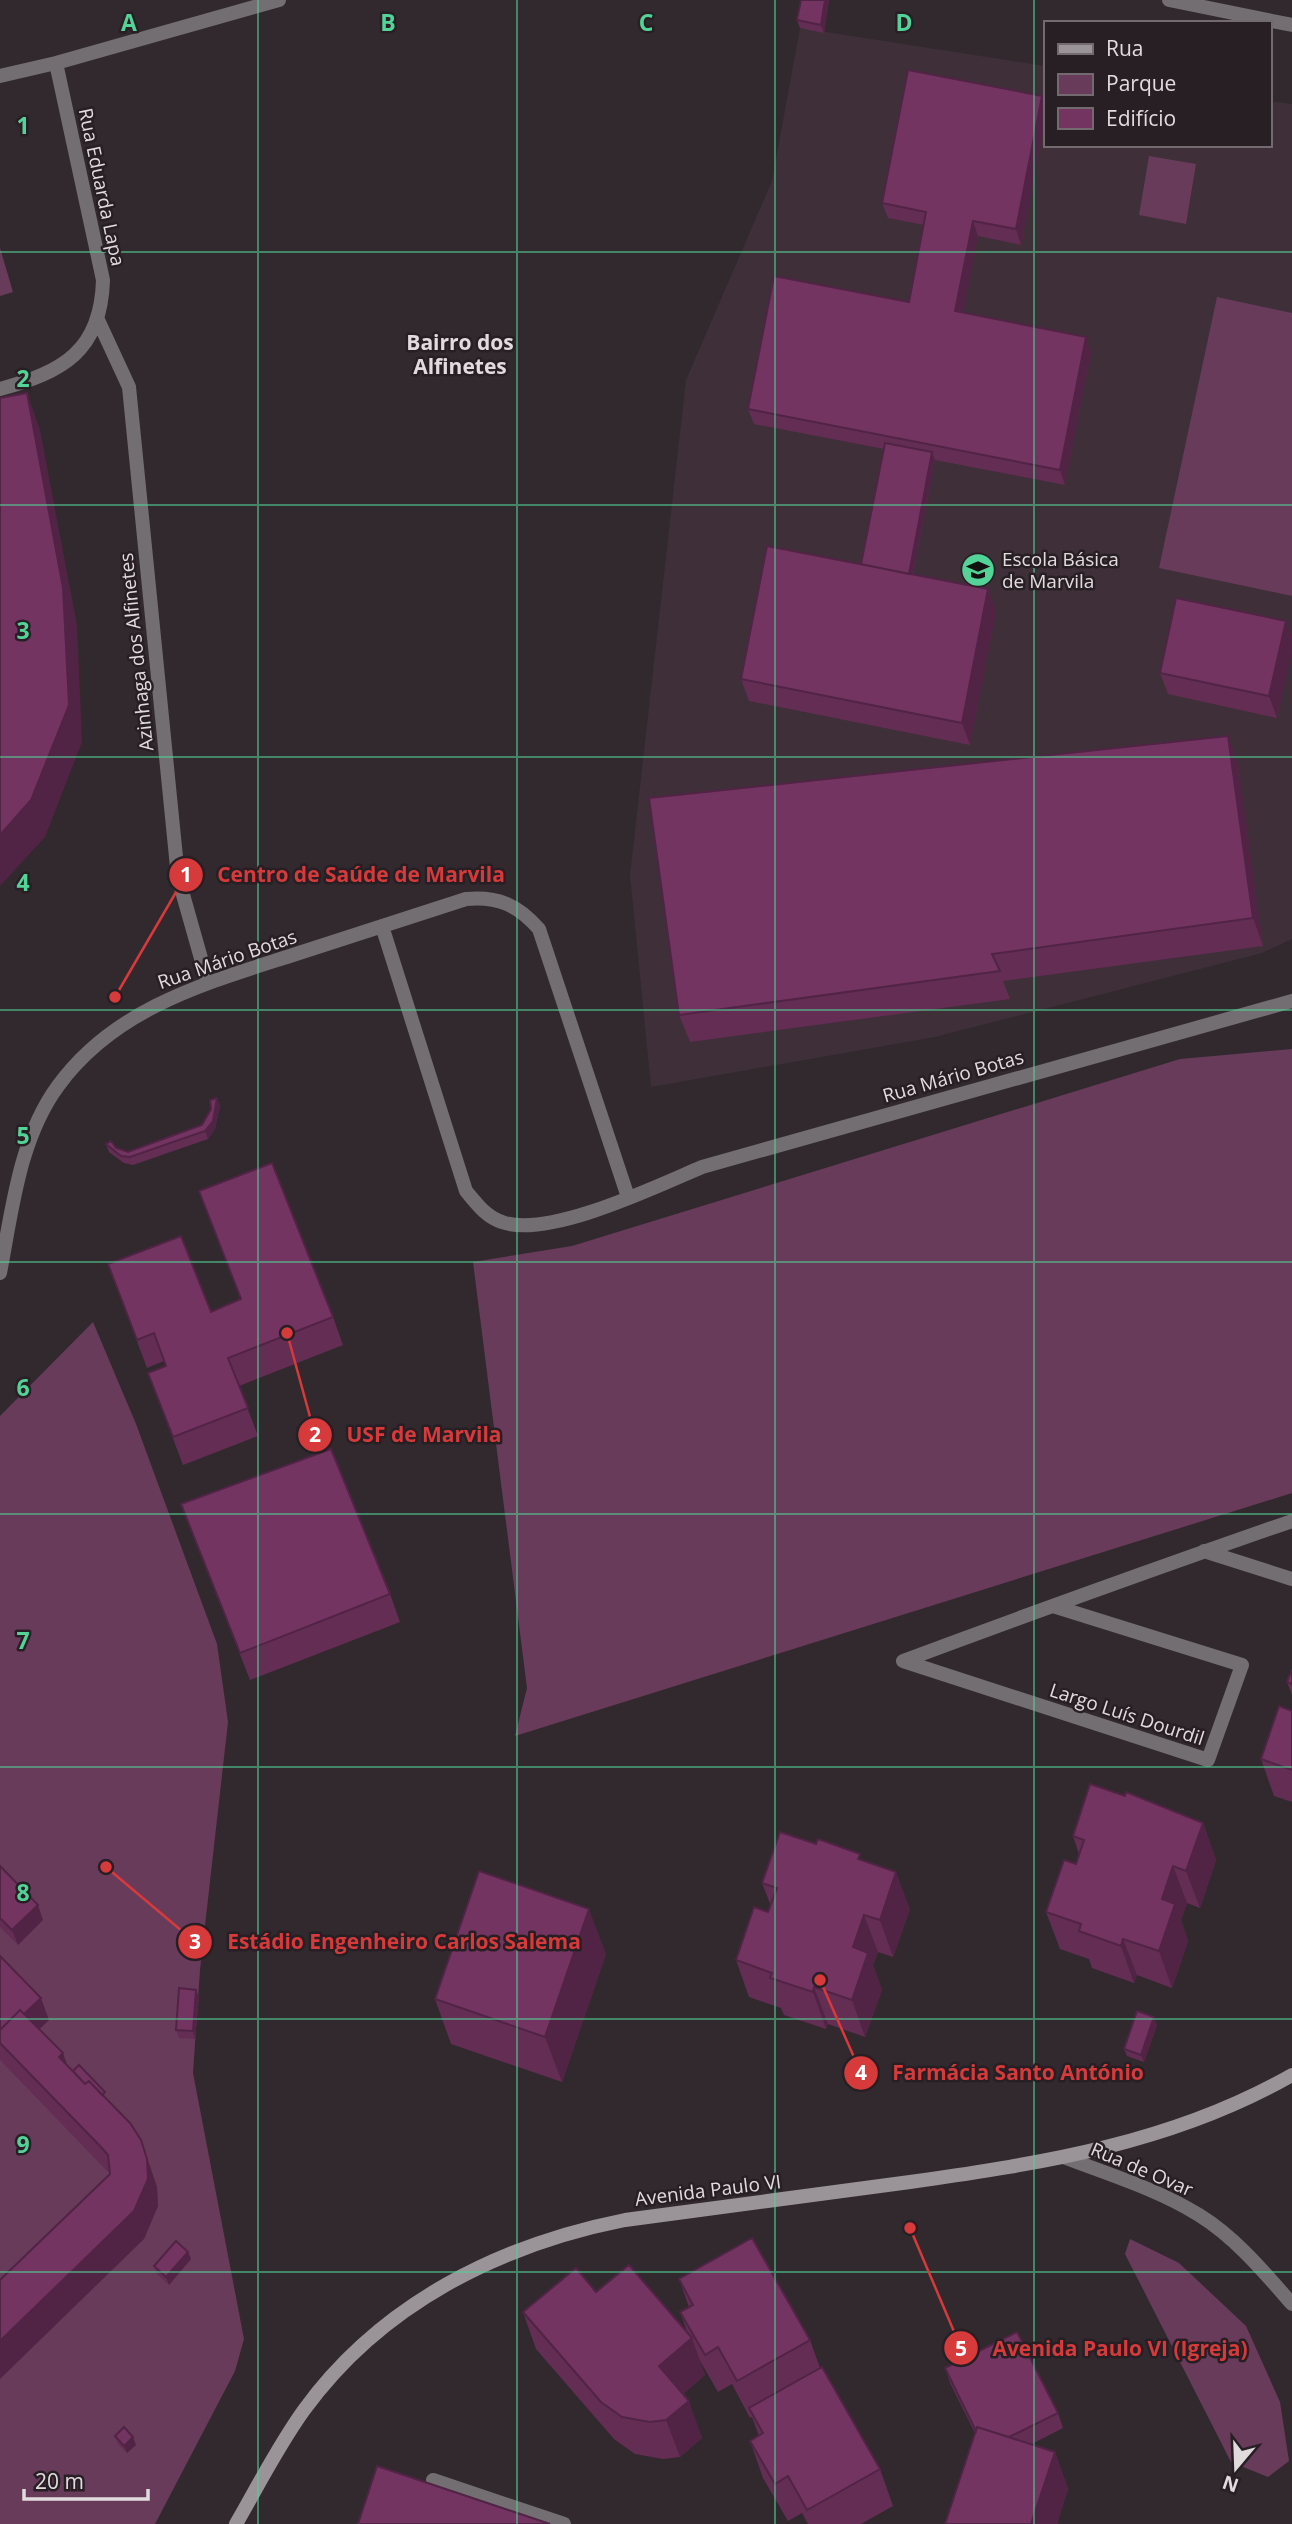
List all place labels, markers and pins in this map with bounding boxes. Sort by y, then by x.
place label: Escola Básica de Marvila [1002,546,1119,594]
school or university icon: Escola Básica de Marvila [959,551,997,589]
callout: Centro de Saúde de Marvila [168,854,519,896]
callout: USF de Marvila [297,1414,515,1456]
callout: Estádio Engenheiro Carlos Salema [178,1921,595,1963]
callout: Farmácia Santo António [843,2052,1158,2094]
callout: Avenida Paulo VI (Igreja) [944,2327,1262,2369]

